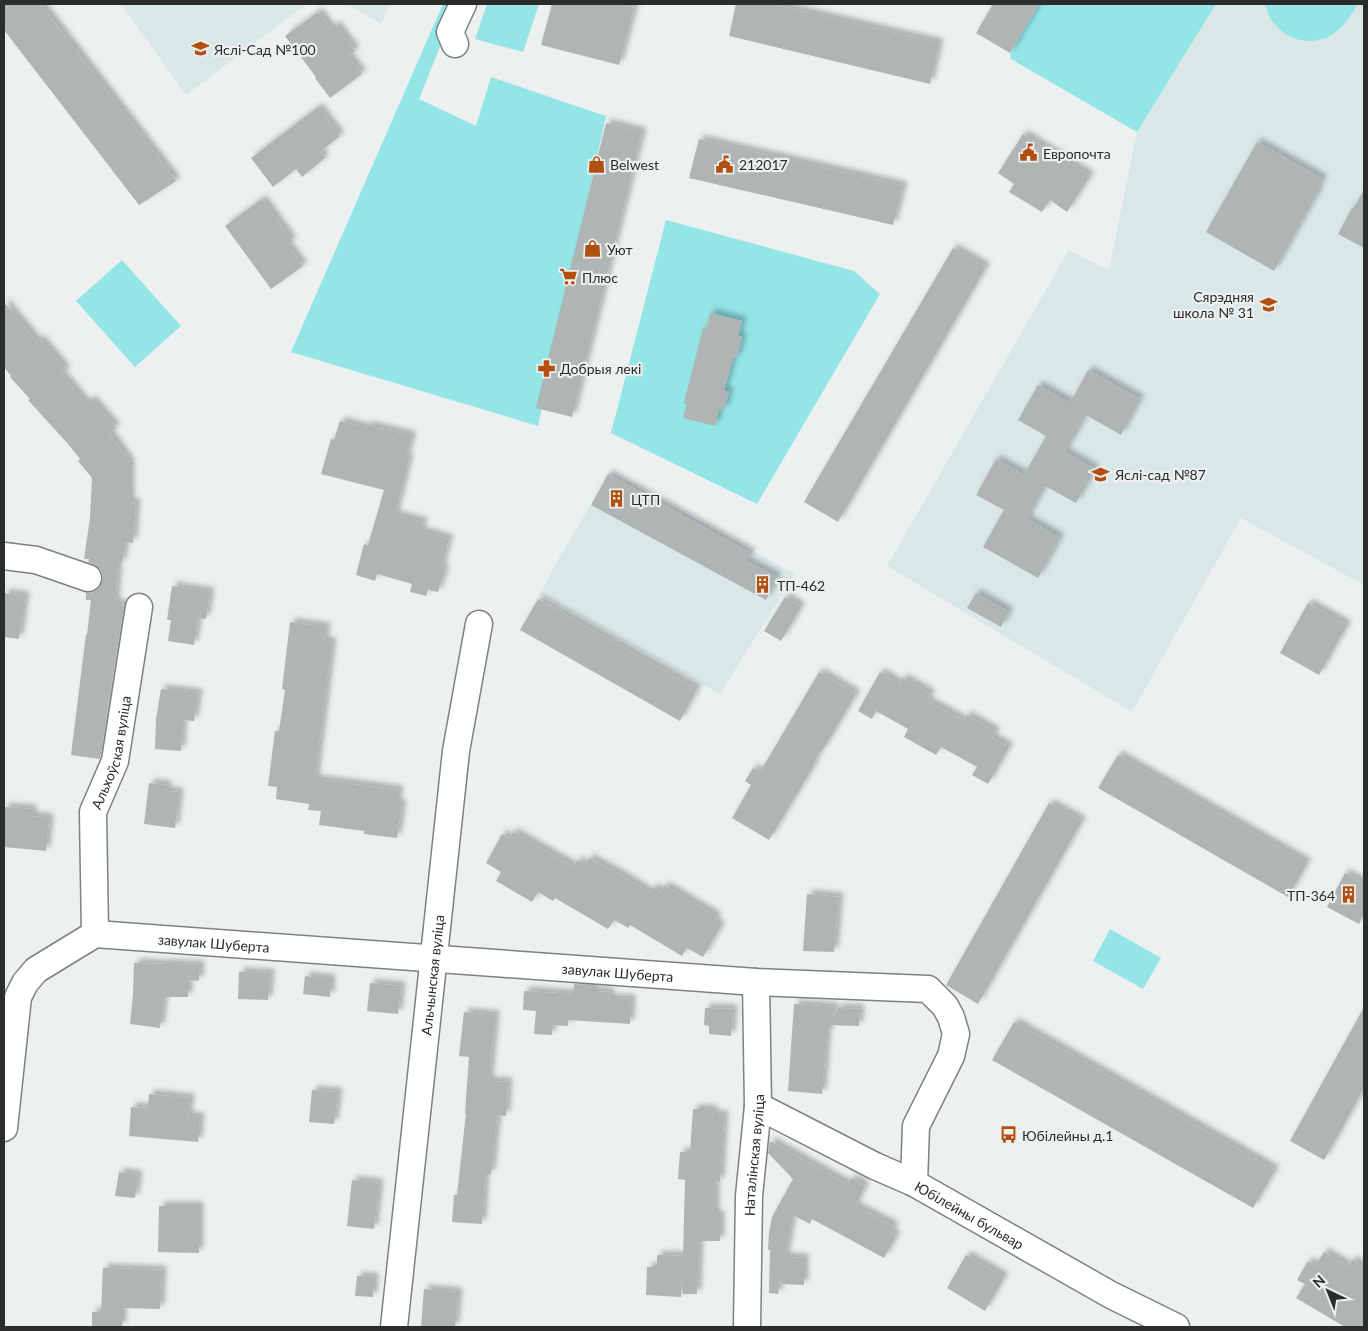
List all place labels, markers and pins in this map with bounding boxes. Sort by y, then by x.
school or university icon: Яслі-Сад №100 [190,39,210,59]
place label: Яслі-Сад №100 [213,41,316,58]
public building icon: Европочта [1019,143,1039,163]
place label: Европочта [1043,145,1111,162]
shop icon: Belwest [586,154,606,174]
public building icon: 212017 [715,154,735,174]
place label: Belwest [610,156,659,173]
place label: 212017 [739,156,788,173]
shop icon: Уют [583,239,603,259]
place label: Уют [607,241,633,258]
supermarket icon: Плюс [558,267,578,287]
place label: Плюс [582,269,618,286]
place label: Сярэдняя школа № 31 [1173,288,1254,321]
school or university icon: Сярэдняя школа № 31 [1258,294,1278,314]
pharmacy icon: Добрыя лекі [536,358,556,378]
place label: Добрыя лекі [560,360,641,377]
school or university icon: Яслі-сад №87 [1091,464,1111,484]
place label: Яслі-сад №87 [1114,466,1206,483]
building icon: ЦТП [607,489,627,509]
place label: ЦТП [631,491,660,508]
building icon: ТП-462 [753,575,773,595]
place label: ТП-462 [777,577,825,594]
building icon: ТП-364 [1339,885,1359,905]
place label: ТП-364 [1287,887,1335,904]
bus stop icon: Юбілейны д.1 [998,1125,1018,1145]
place label: Юбілейны д.1 [1022,1127,1113,1144]

